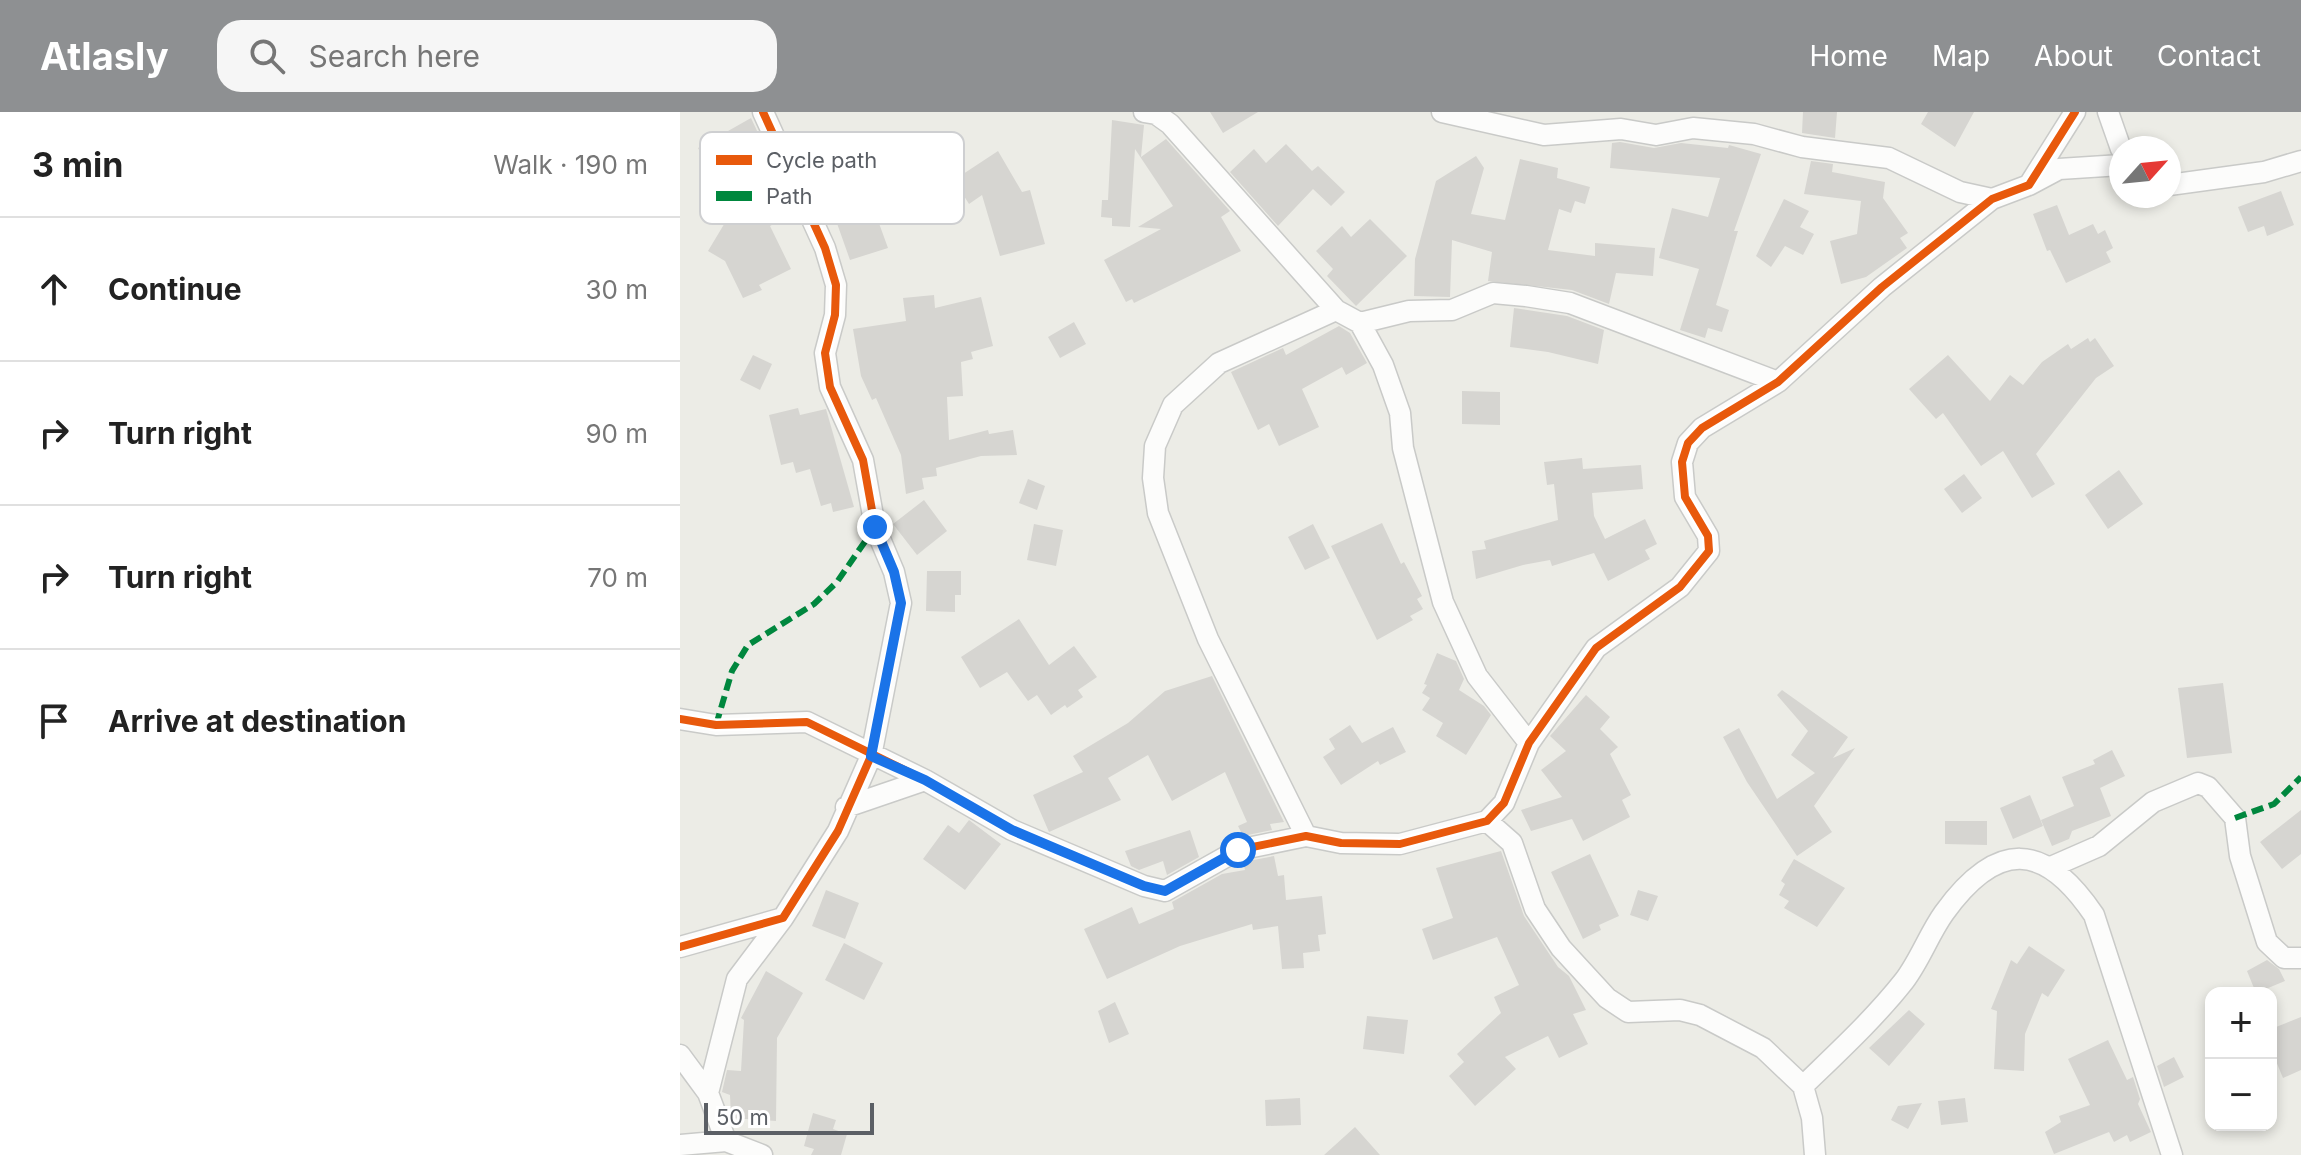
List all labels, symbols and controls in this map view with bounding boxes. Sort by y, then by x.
search box [217,20,777,92]
text: Atlasly [40,33,169,79]
icon: search [245,34,289,78]
text: Search here [309,38,480,74]
text: Home [1809,39,1888,73]
text: Map [1932,39,1990,73]
text: About [2034,39,2113,73]
text: Contact [2157,39,2261,73]
legend [700,132,964,224]
north arrow [2109,136,2181,208]
text: 3 min [32,144,123,185]
text: Cycle path [766,147,877,173]
text: Walk · 190 m [493,149,648,180]
text: Path [766,183,813,209]
icon: ahead [32,267,76,311]
text: Continue [108,271,242,307]
text: 30 m [585,274,648,305]
icon: right [32,411,76,455]
text: Turn right [108,415,252,451]
text: 90 m [585,418,648,449]
route end [857,509,893,545]
icon: right [32,555,76,599]
text: Turn right [108,559,252,595]
text: 70 m [587,562,648,593]
icon: arrive [32,699,76,743]
text: Arrive at destination [108,703,406,739]
route start [1220,832,1256,868]
map controls [2205,987,2277,1131]
button: + [2205,987,2277,1059]
button: − [2205,1059,2277,1131]
scale bar [704,1099,874,1135]
text: 50 m [716,1104,769,1130]

